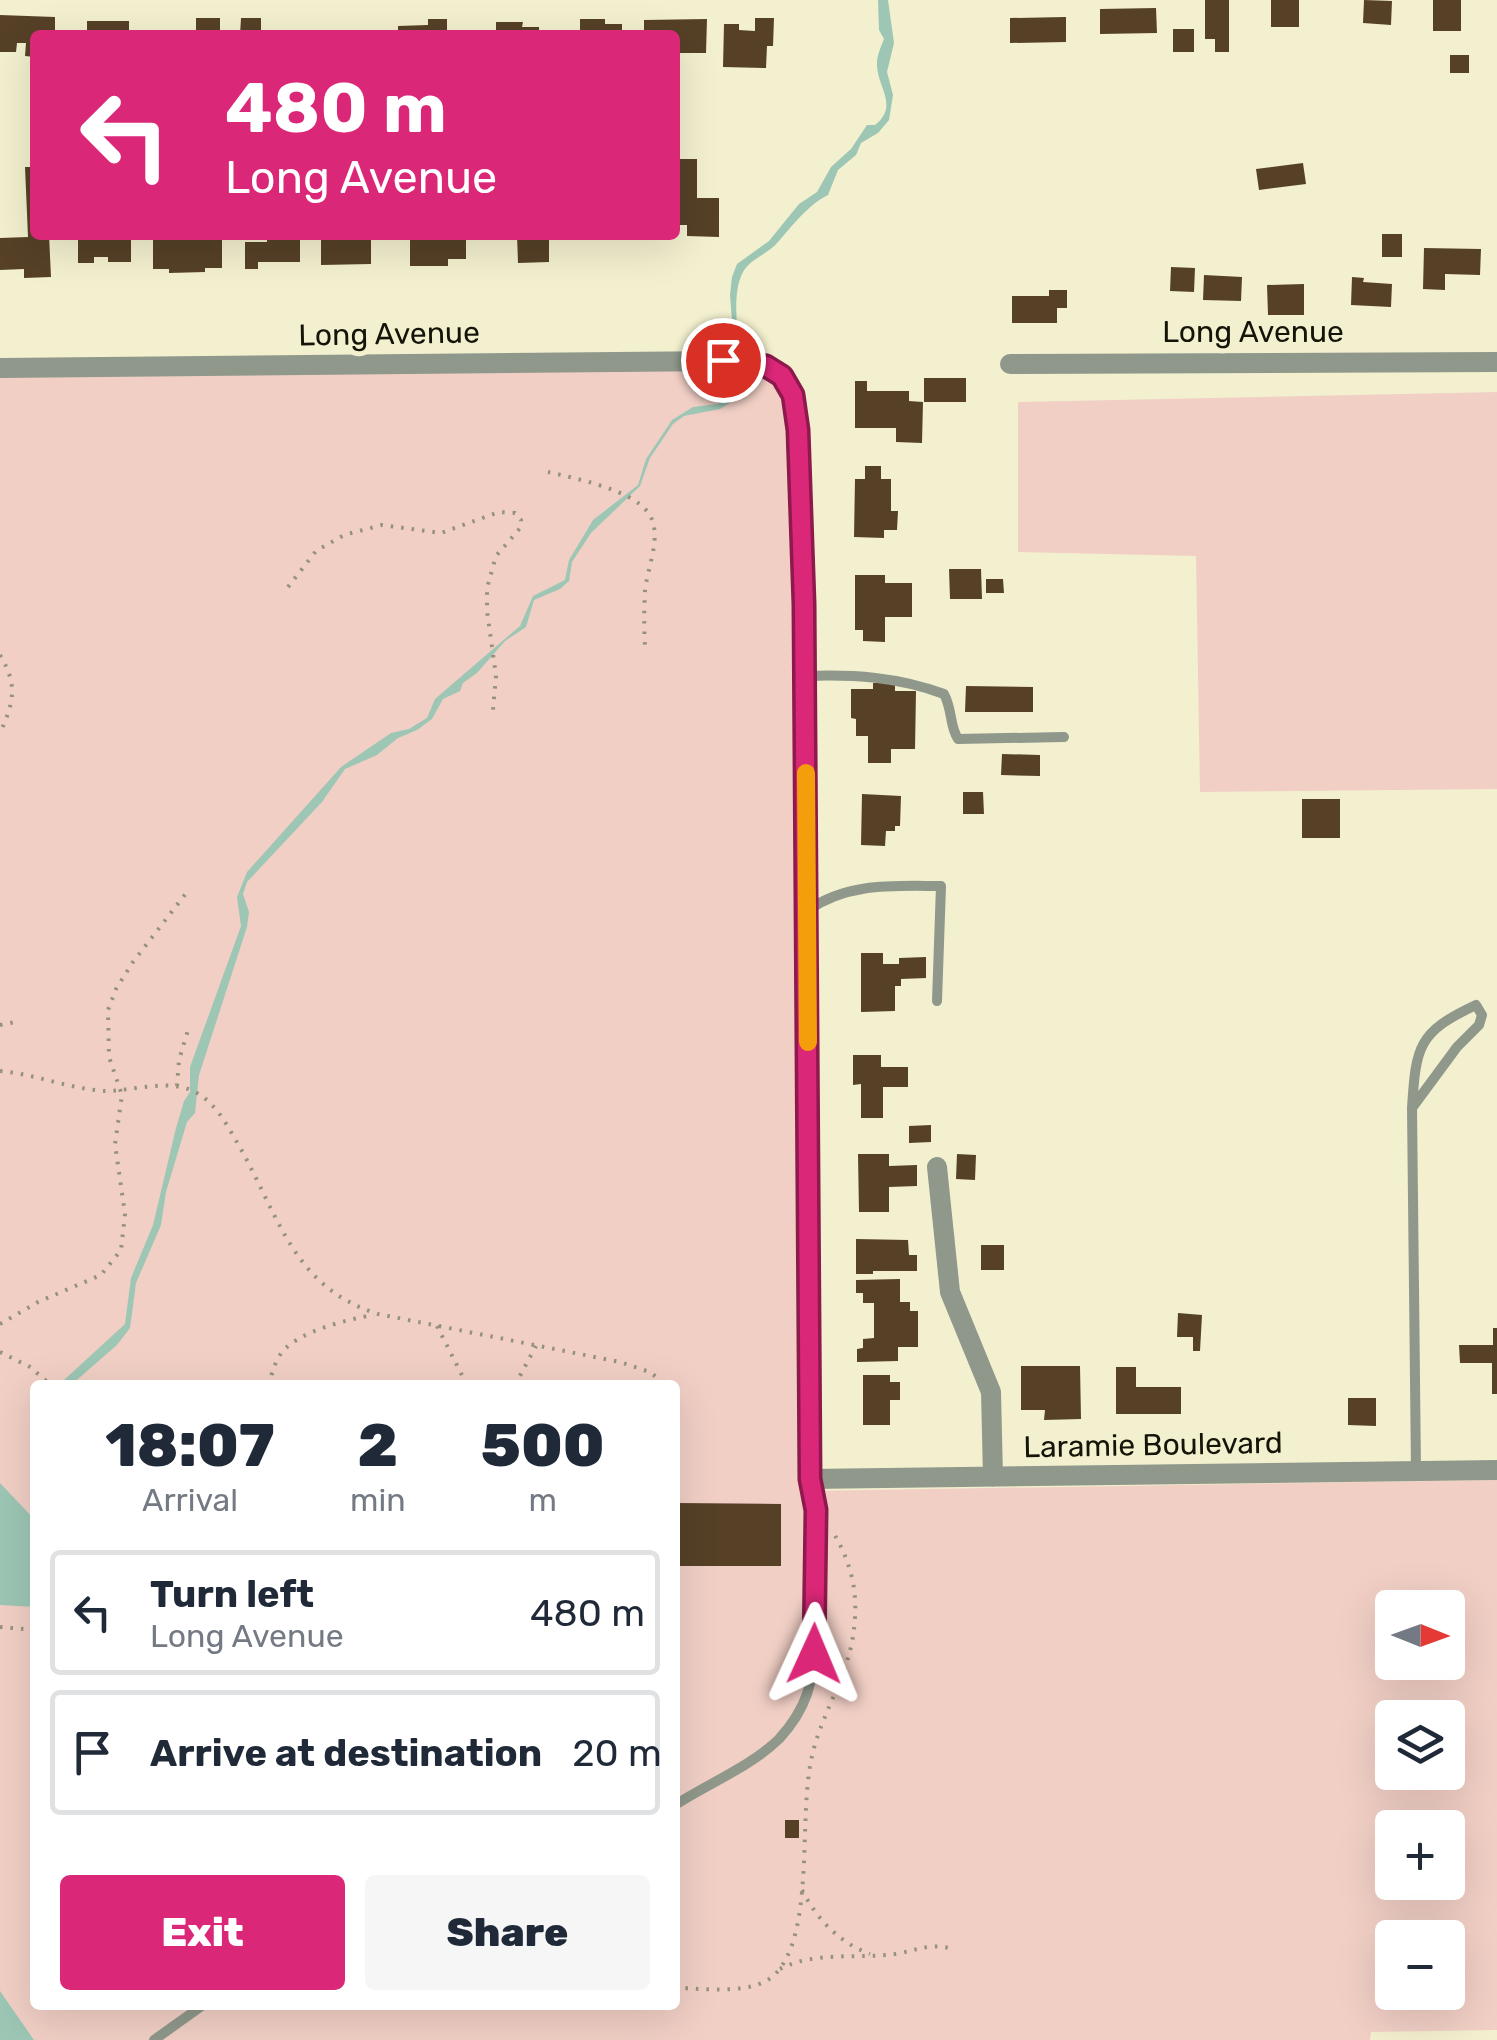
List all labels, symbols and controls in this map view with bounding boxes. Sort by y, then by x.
text: 480 m [225,67,447,150]
icon: left [60,70,190,200]
text: Long Avenue [225,151,497,204]
street label: Long Avenue [298,314,480,354]
street label: Long Avenue [1162,314,1344,350]
pin [681,318,766,403]
icon: arrive [696,333,751,388]
text: 18:07 [105,1410,275,1481]
text: 2 [357,1410,398,1481]
text: 500 [481,1410,605,1481]
street label: Laramie Boulevard [1023,1425,1283,1465]
text: Arrival [142,1481,238,1519]
text: min [350,1481,406,1519]
text: m [529,1481,557,1519]
text: Turn left [150,1571,314,1617]
icon: left [65,1585,120,1640]
text: 480 m [530,1590,645,1636]
north arrow [1375,1590,1465,1680]
map controls [1375,1590,1465,2010]
position arrow [762,1602,866,1706]
text: Long Avenue [150,1617,344,1655]
button: layers [1375,1700,1465,1790]
icon: arrive [65,1725,120,1780]
text: Arrive at destination [150,1730,542,1776]
text: 20 m [572,1730,662,1776]
button: + [1375,1810,1465,1900]
button: Exit [60,1875,345,1990]
button: Share [365,1875,650,1990]
button: − [1375,1920,1465,2010]

